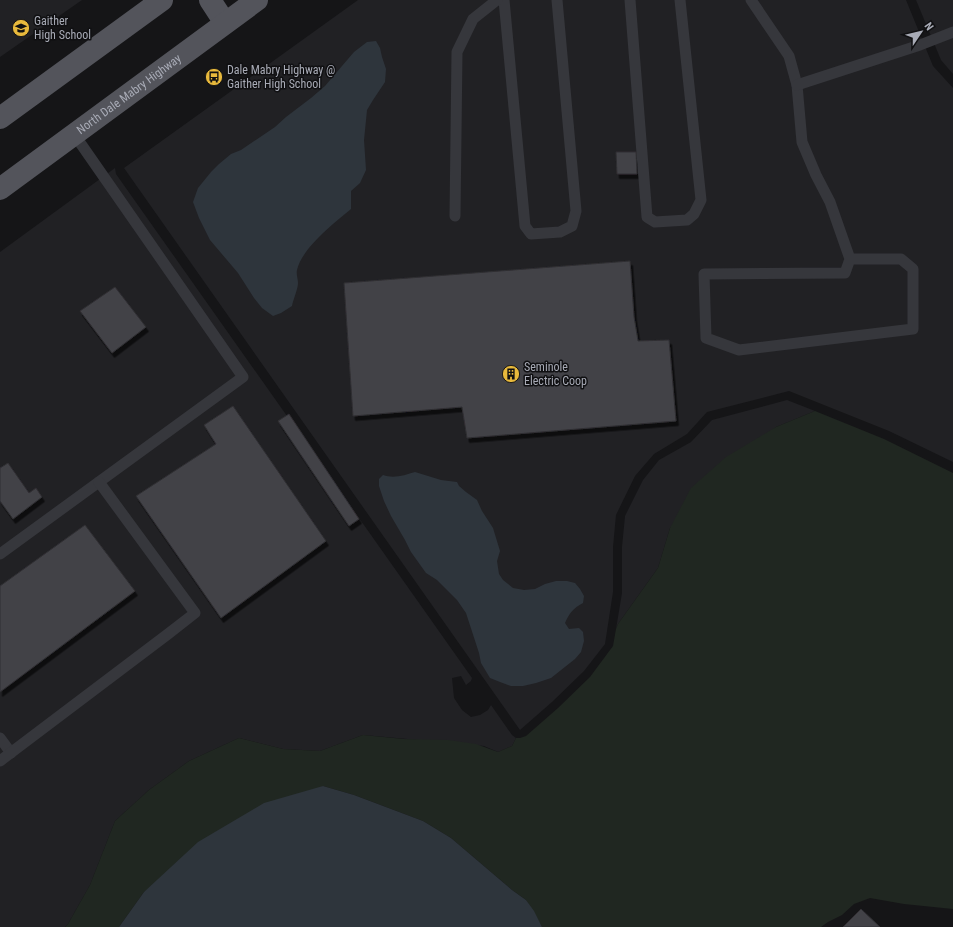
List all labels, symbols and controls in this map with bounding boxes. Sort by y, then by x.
north arrow [901,12,941,52]
place label: Gaither High School [34,14,91,42]
school or university icon: Gaither High School [11,18,31,38]
text: N [922,20,936,33]
street label: North Dale Mabry Highway [74,51,184,137]
place label: Dale Mabry Highway @ Gaither High School [227,63,335,91]
bus stop icon: Dale Mabry Highway @ Gaither High School [204,67,224,87]
place label: Seminole Electric Coop [524,360,587,388]
building icon: Seminole Electric Coop [501,364,521,384]

